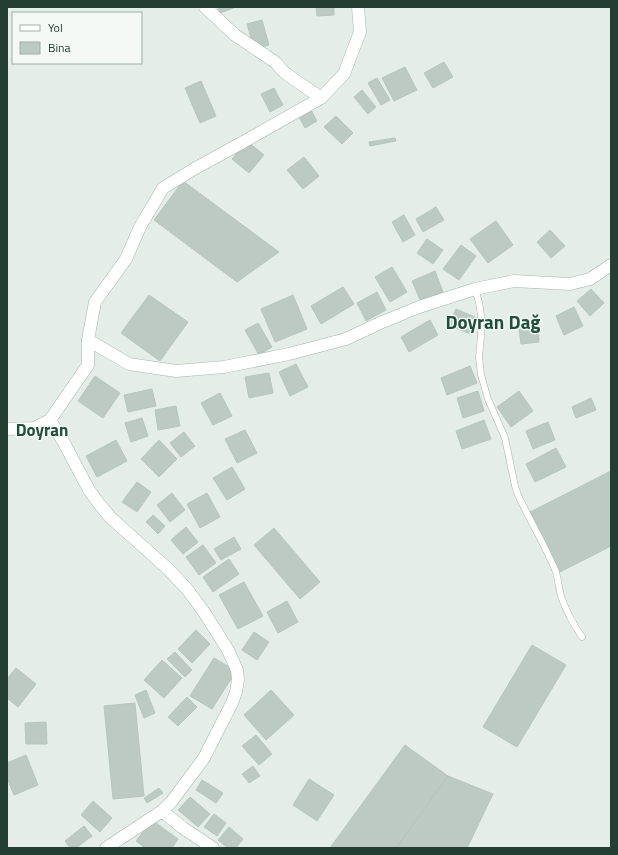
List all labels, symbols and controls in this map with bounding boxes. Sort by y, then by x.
legend [12,12,142,64]
text: Yol [48,18,63,37]
text: Bina [48,38,70,57]
district label: Doyran Dağ [445,307,541,336]
district label: Doyran [16,417,68,443]

